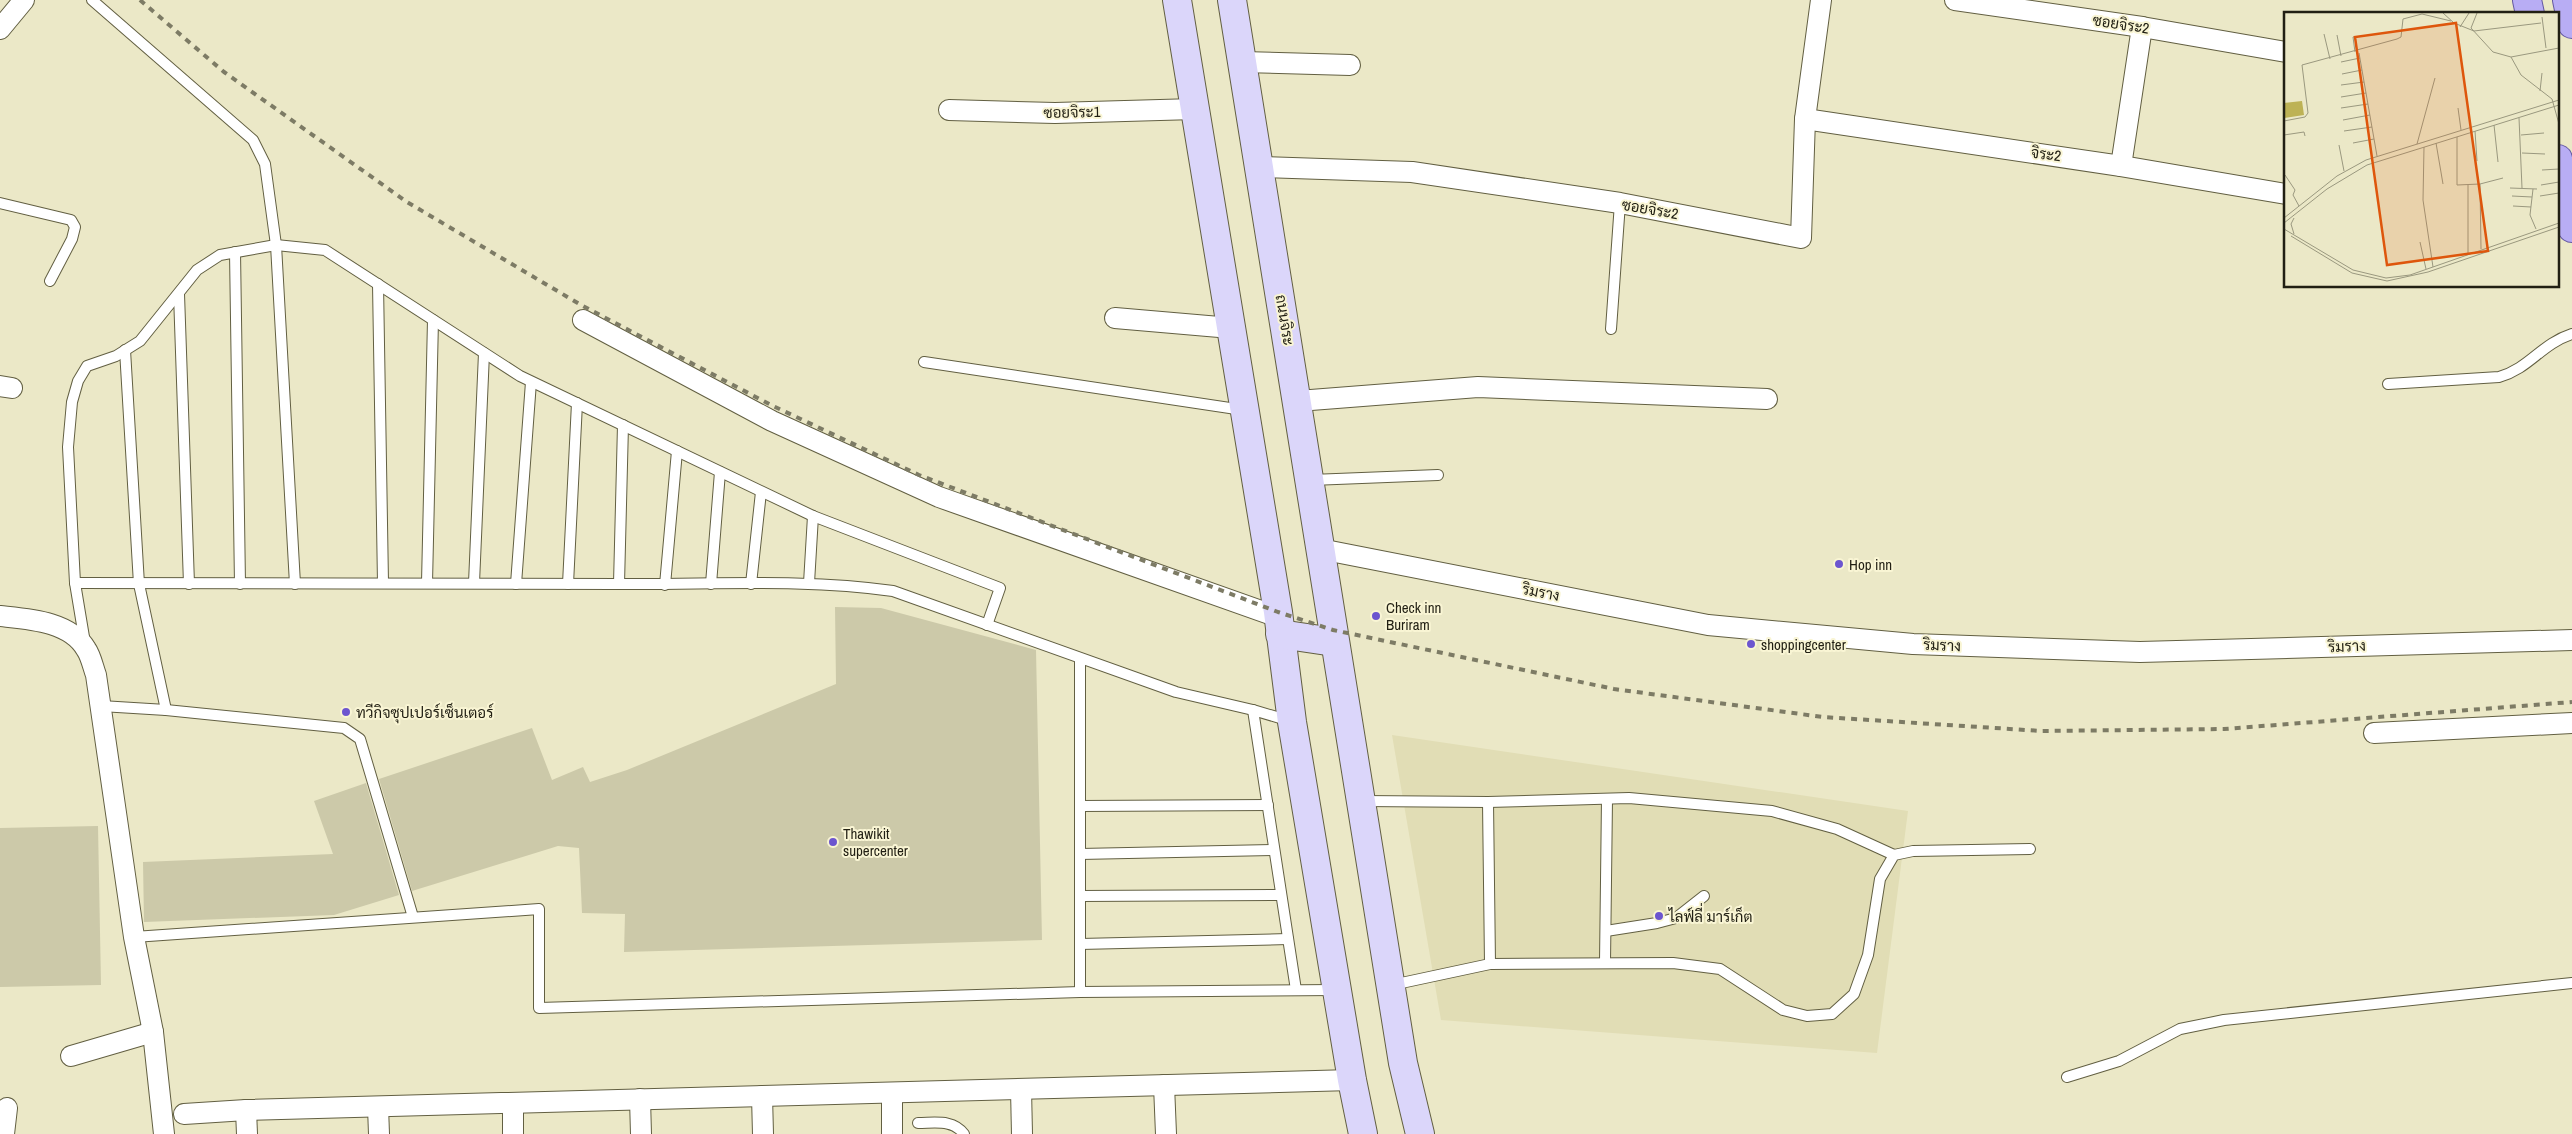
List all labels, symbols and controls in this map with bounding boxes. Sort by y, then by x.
street label: ซอยจิระ2 [2091,9,2151,39]
inset map [2284,12,2560,288]
street label: ซอยจิระ1 [1043,101,1101,123]
street label: จิระ2 [2029,141,2063,167]
street label: ซอยจิระ2 [1620,194,1680,224]
street label: ถนนจิระ [1271,293,1299,347]
place label: Hop inn [1849,554,1892,575]
marker: Hop inn [1833,558,1845,570]
street label: ริมราง [1520,578,1562,606]
place label: Check inn Buriram [1386,597,1441,635]
marker: Check inn Buriram [1370,610,1382,622]
place label: shoppingcenter [1761,634,1846,655]
street label: ริมราง [1922,634,1961,656]
street label: ริมราง [2327,635,2366,657]
marker: shoppingcenter [1745,638,1757,650]
place label: ทวีกิจซุปเปอร์เซ็นเตอร์ [356,702,493,724]
marker: ทวีกิจซุปเปอร์เซ็นเตอร์ [340,706,352,718]
place label: Thawikit supercenter [843,823,908,861]
marker: Thawikit supercenter [827,836,839,848]
place label: ไลฟ์ลี่ มาร์เก็ต [1668,902,1753,927]
marker: ไลฟ์ลี่ มาร์เก็ต [1653,910,1665,922]

